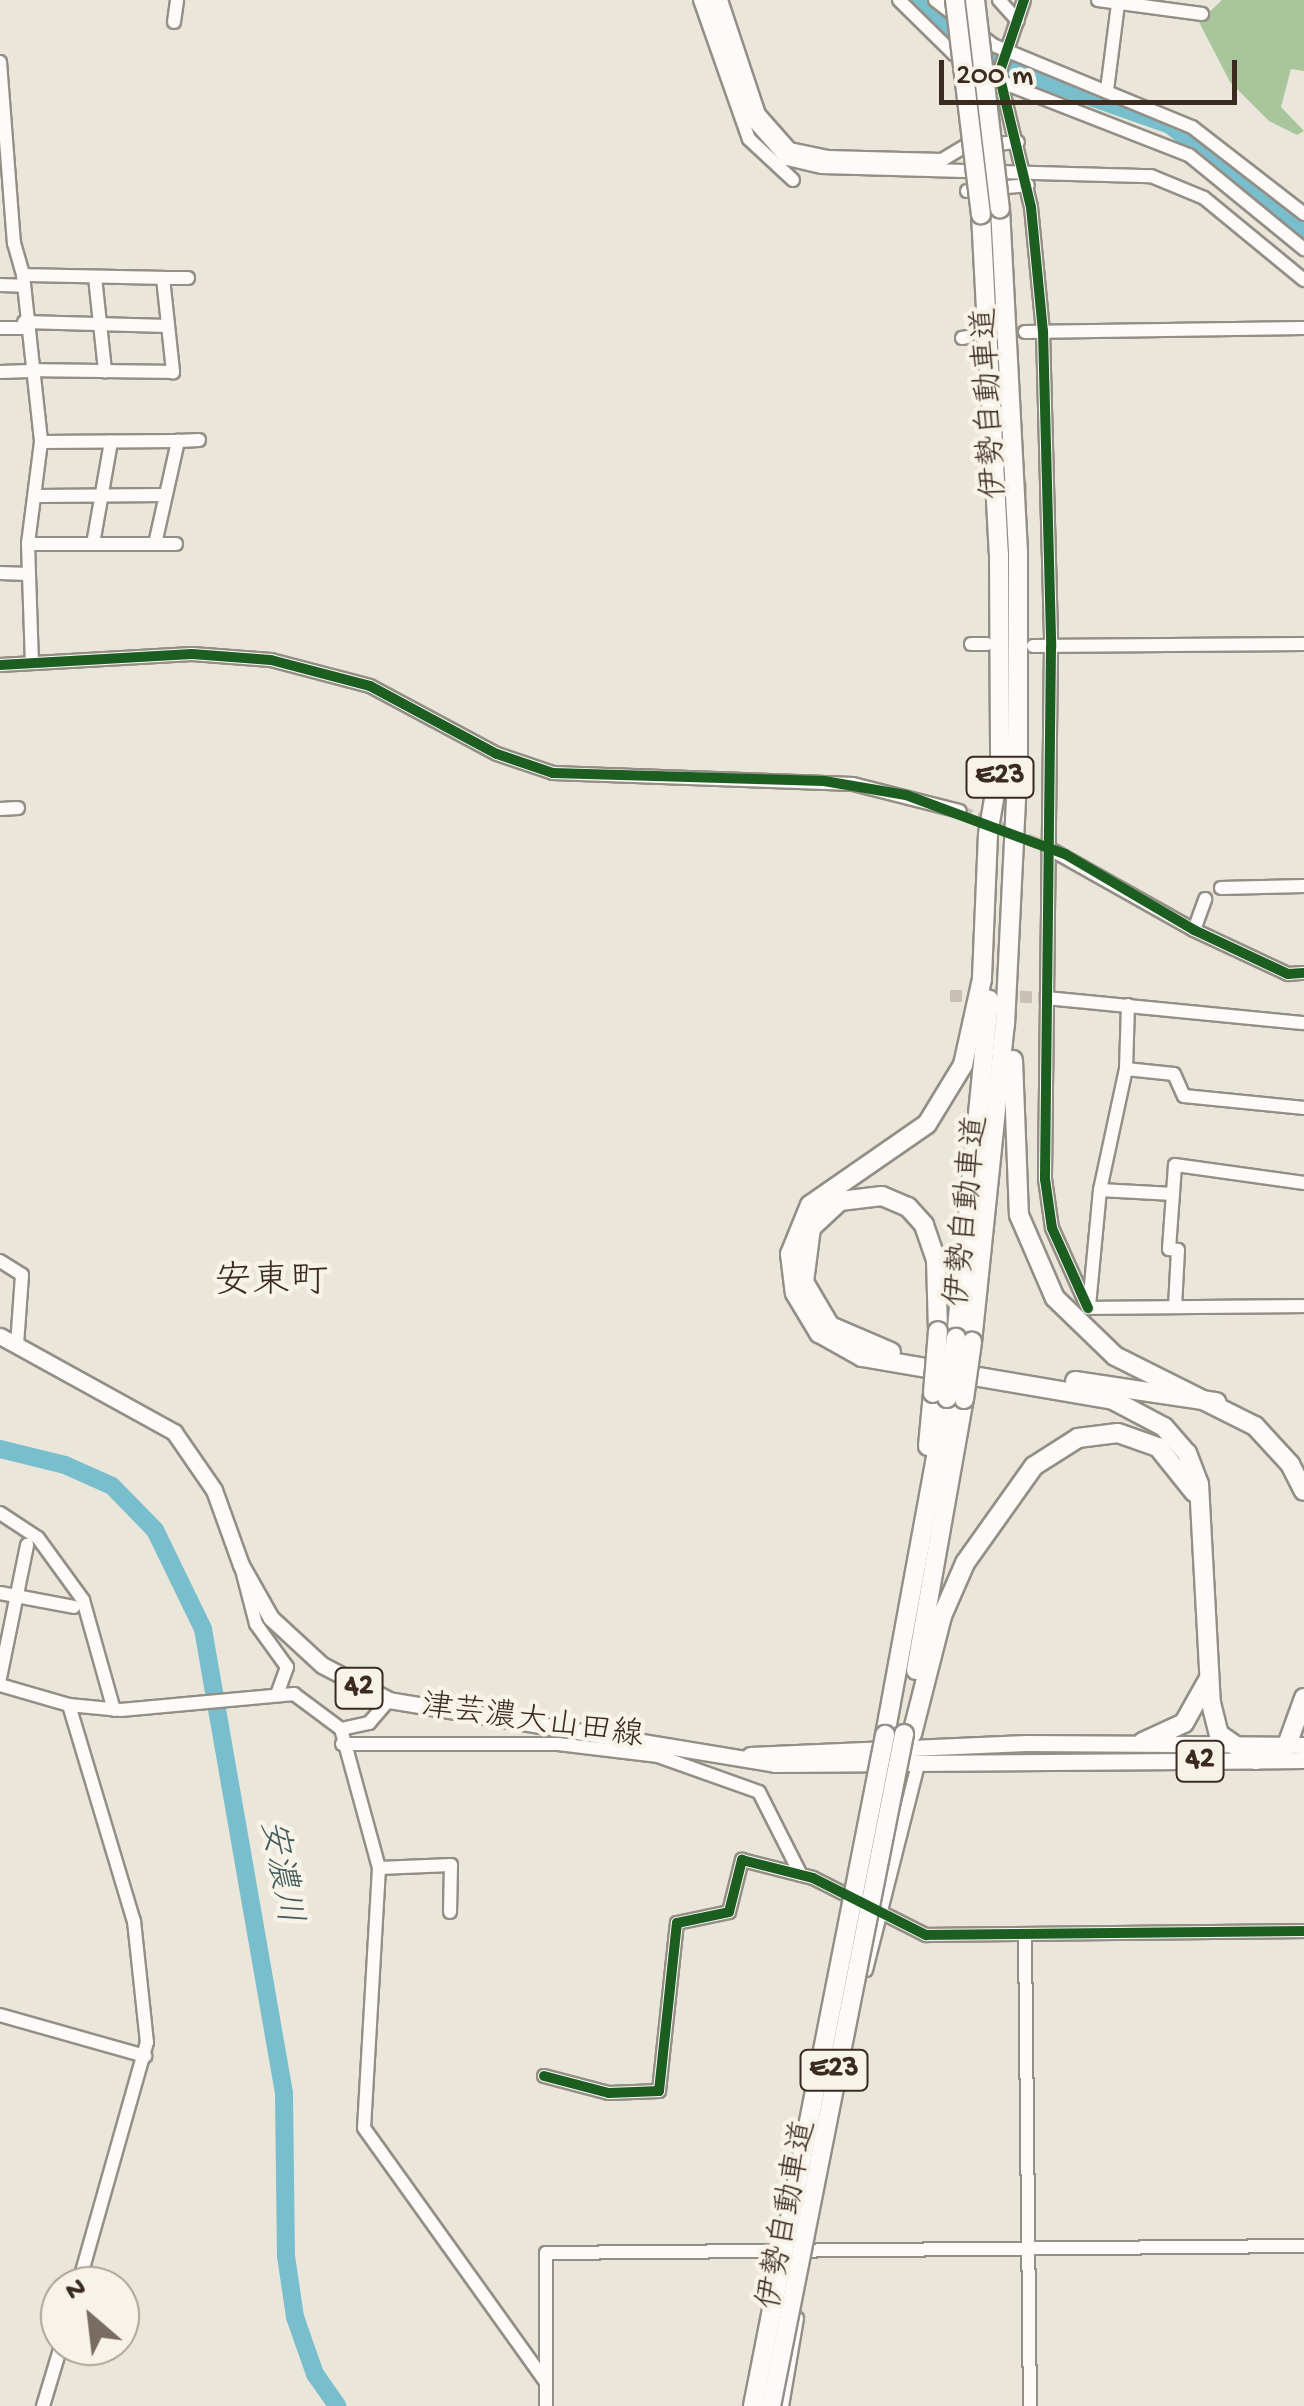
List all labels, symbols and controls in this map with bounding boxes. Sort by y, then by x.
scale bar [944,40,1242,102]
text: 200 m [956,60,1033,95]
street label: 伊勢自動車道 [968,306,1016,500]
road number: E23 [965,752,1035,802]
street label: 伊勢自動車道 [940,1114,998,1308]
district label: 安東町 [214,1262,328,1308]
road number: 42 [334,1663,384,1713]
street label: 津芸濃大山田線 [418,1688,646,1758]
road number: 42 [1175,1736,1225,1786]
water label: 安濃川 [248,1817,308,1927]
road number: E23 [799,2045,869,2095]
street label: 伊勢自動車道 [752,2117,826,2313]
north arrow [40,2266,140,2366]
text: N [61,2272,92,2310]

